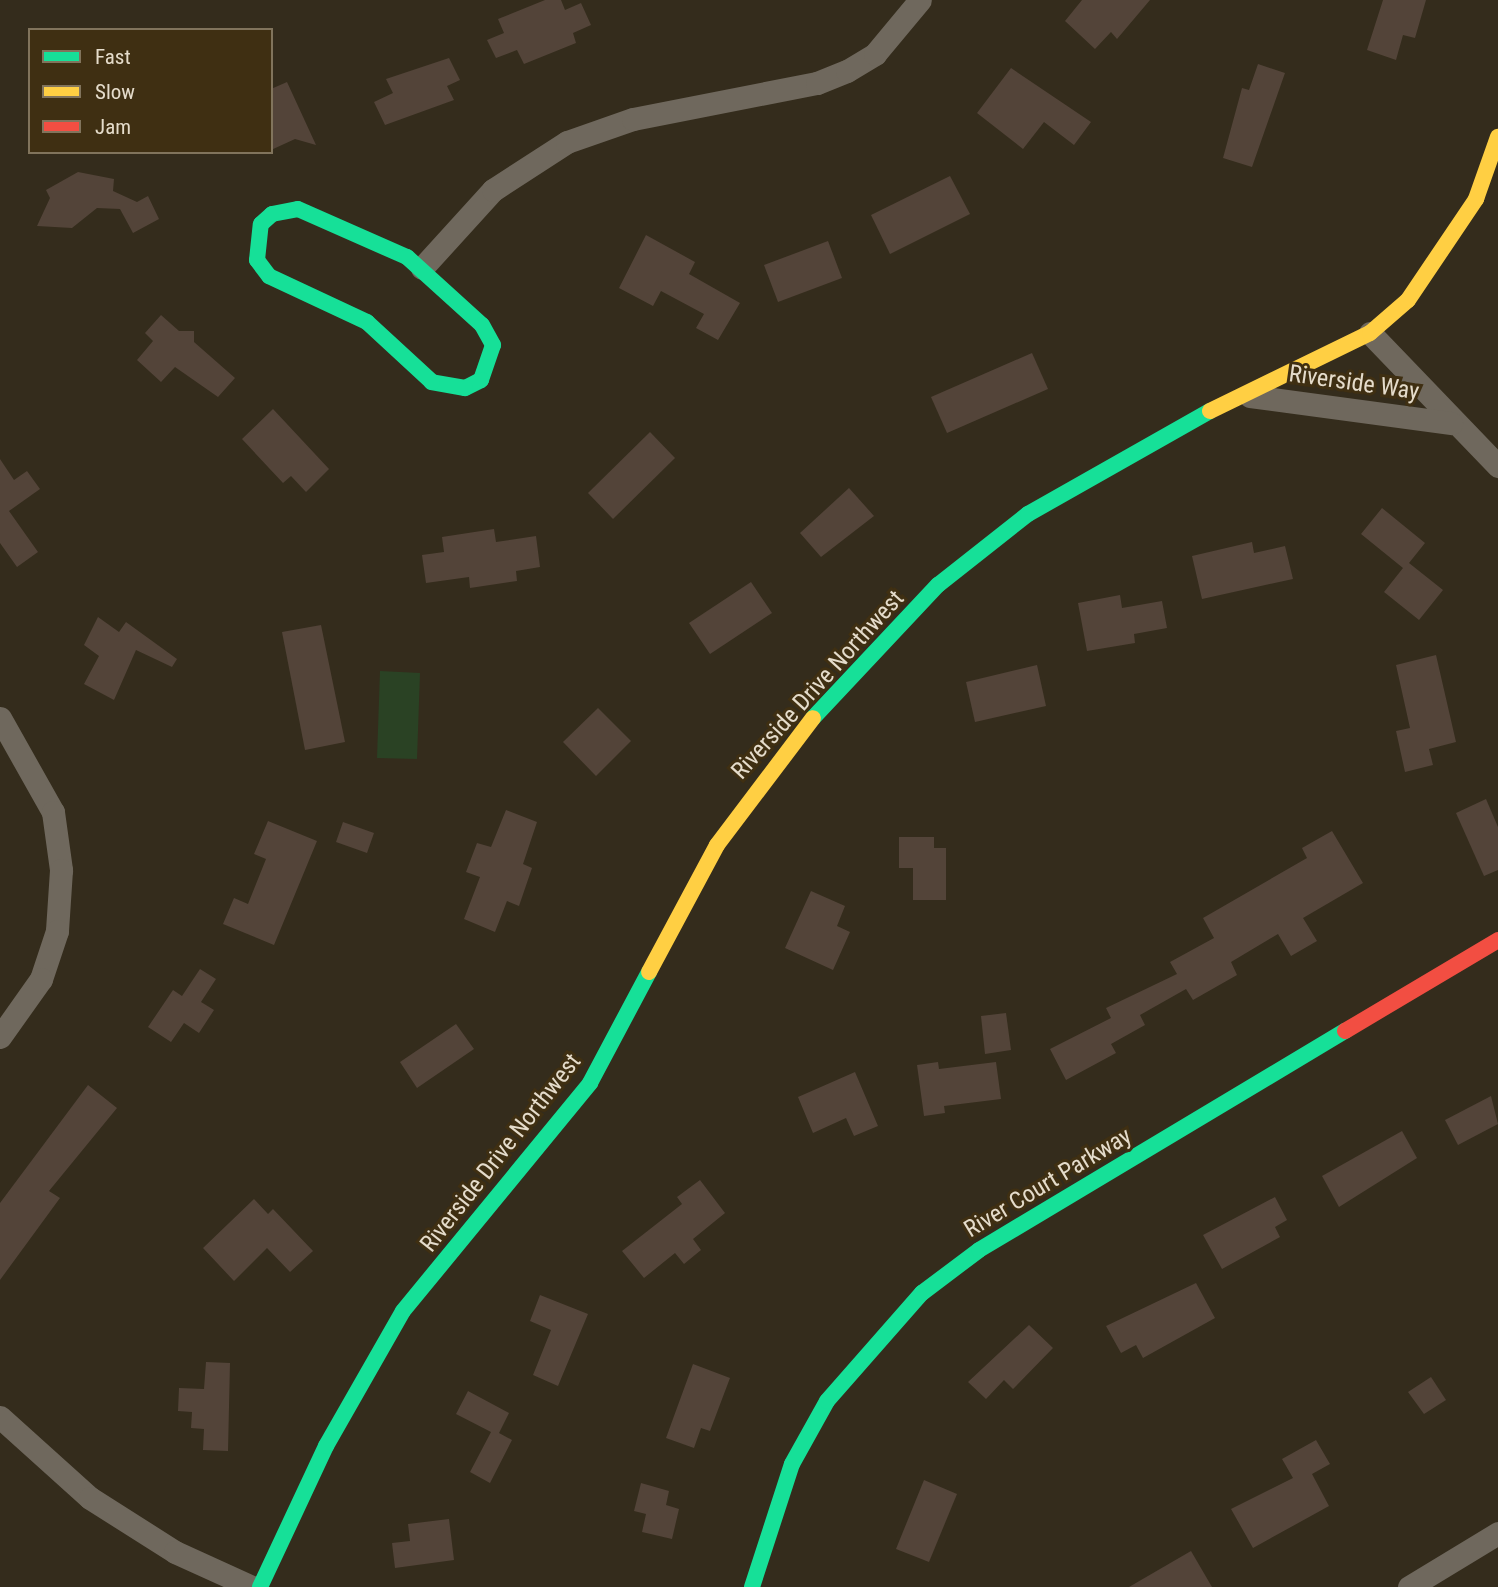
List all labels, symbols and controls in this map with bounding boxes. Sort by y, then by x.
legend [28,28,273,154]
text: Fast [95,45,131,69]
text: Slow [95,80,135,104]
text: Jam [95,115,131,139]
street label: Riverside Way [1287,360,1421,406]
street label: Riverside Drive Northwest [726,585,910,785]
street label: Riverside Drive Northwest [415,1048,587,1258]
street label: River Court Parkway [959,1122,1137,1244]

